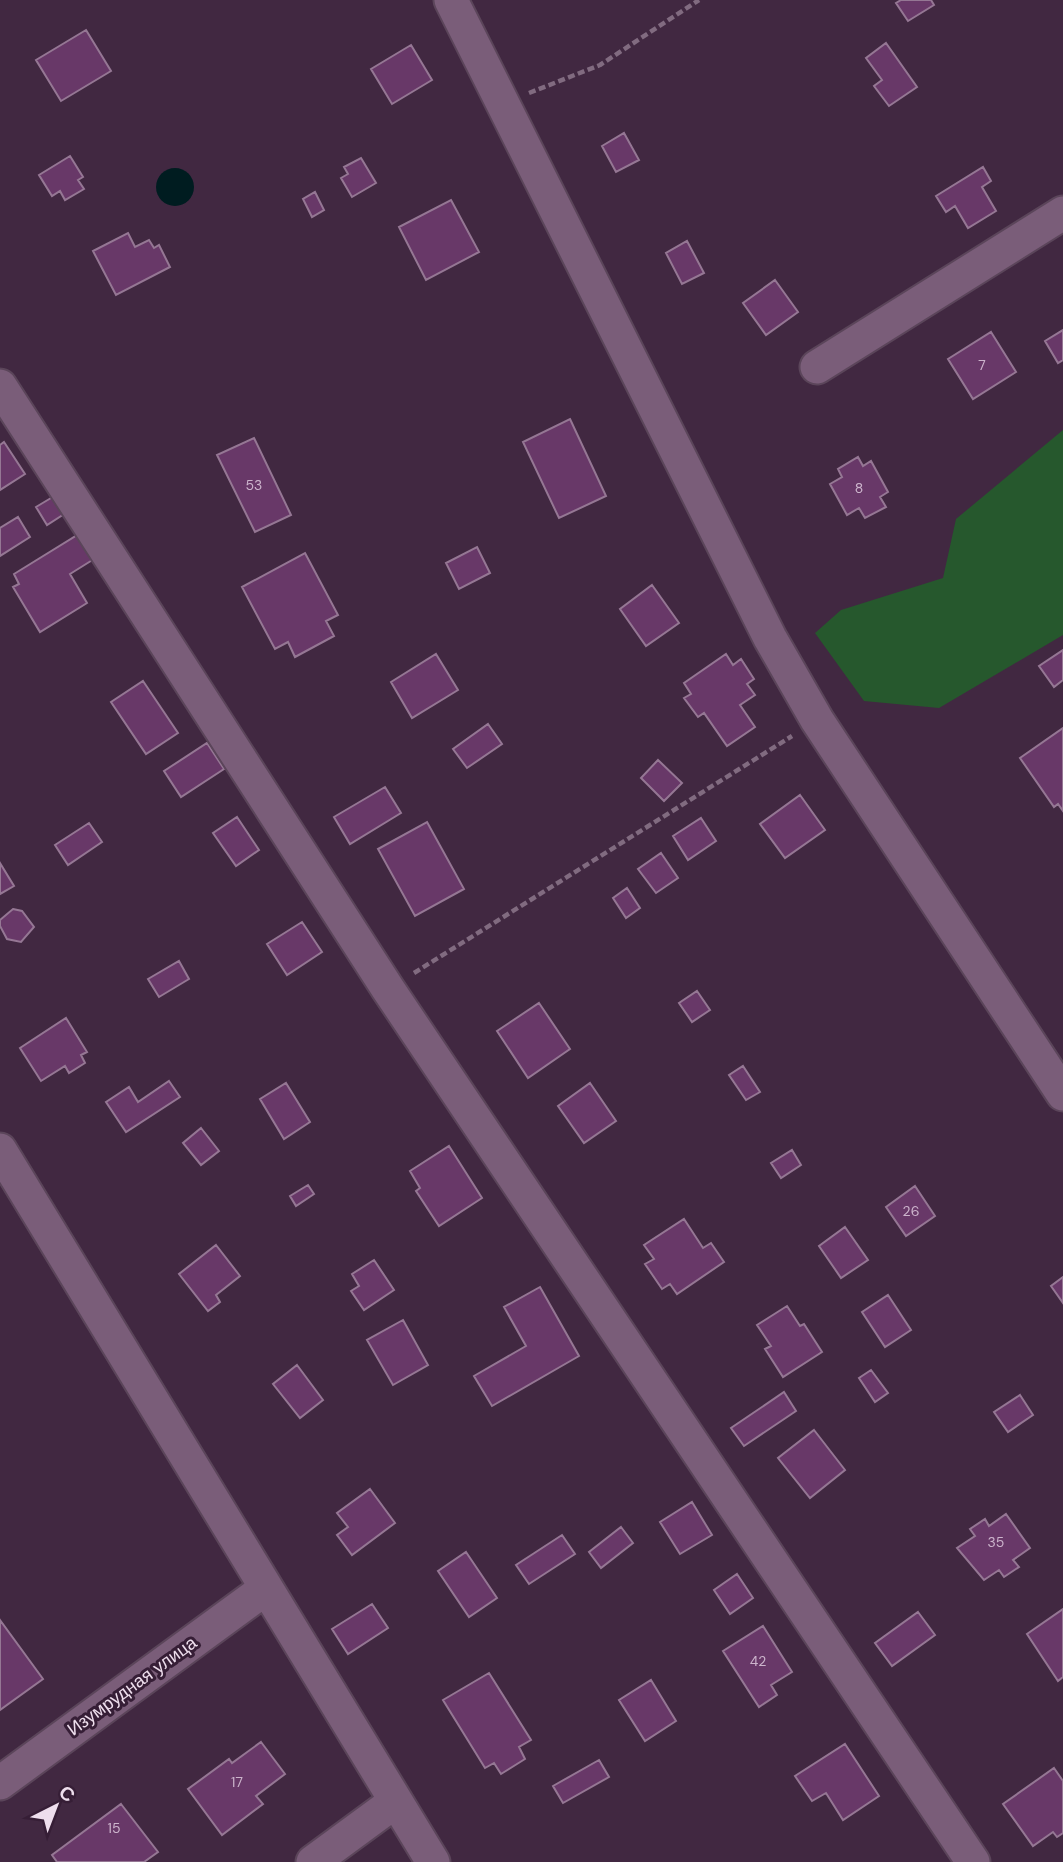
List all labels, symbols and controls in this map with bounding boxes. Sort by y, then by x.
house number: 7 [978,356,986,374]
house number: 53 [246,476,262,494]
house number: 8 [855,479,863,497]
house number: 26 [903,1202,919,1220]
house number: 35 [988,1533,1004,1551]
street label: Изумрудная улица [62,1630,202,1741]
house number: 42 [750,1652,766,1670]
north arrow [21,1771,91,1841]
house number: 17 [231,1773,243,1791]
text: С [54,1780,81,1808]
house number: 15 [108,1819,120,1837]

